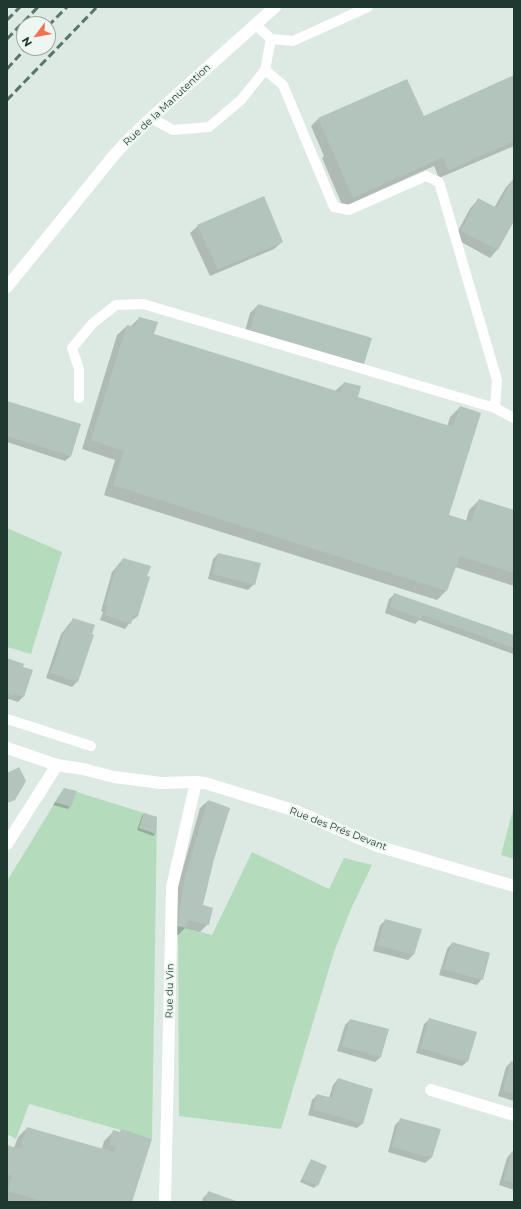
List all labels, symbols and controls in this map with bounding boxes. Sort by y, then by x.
north arrow [16,16,56,56]
text: N [18,34,35,49]
street label: Rue de la Manutention [121,62,213,148]
street label: Rue des Prés Devant [288,805,388,853]
street label: Rue du Vin [164,963,176,1019]

